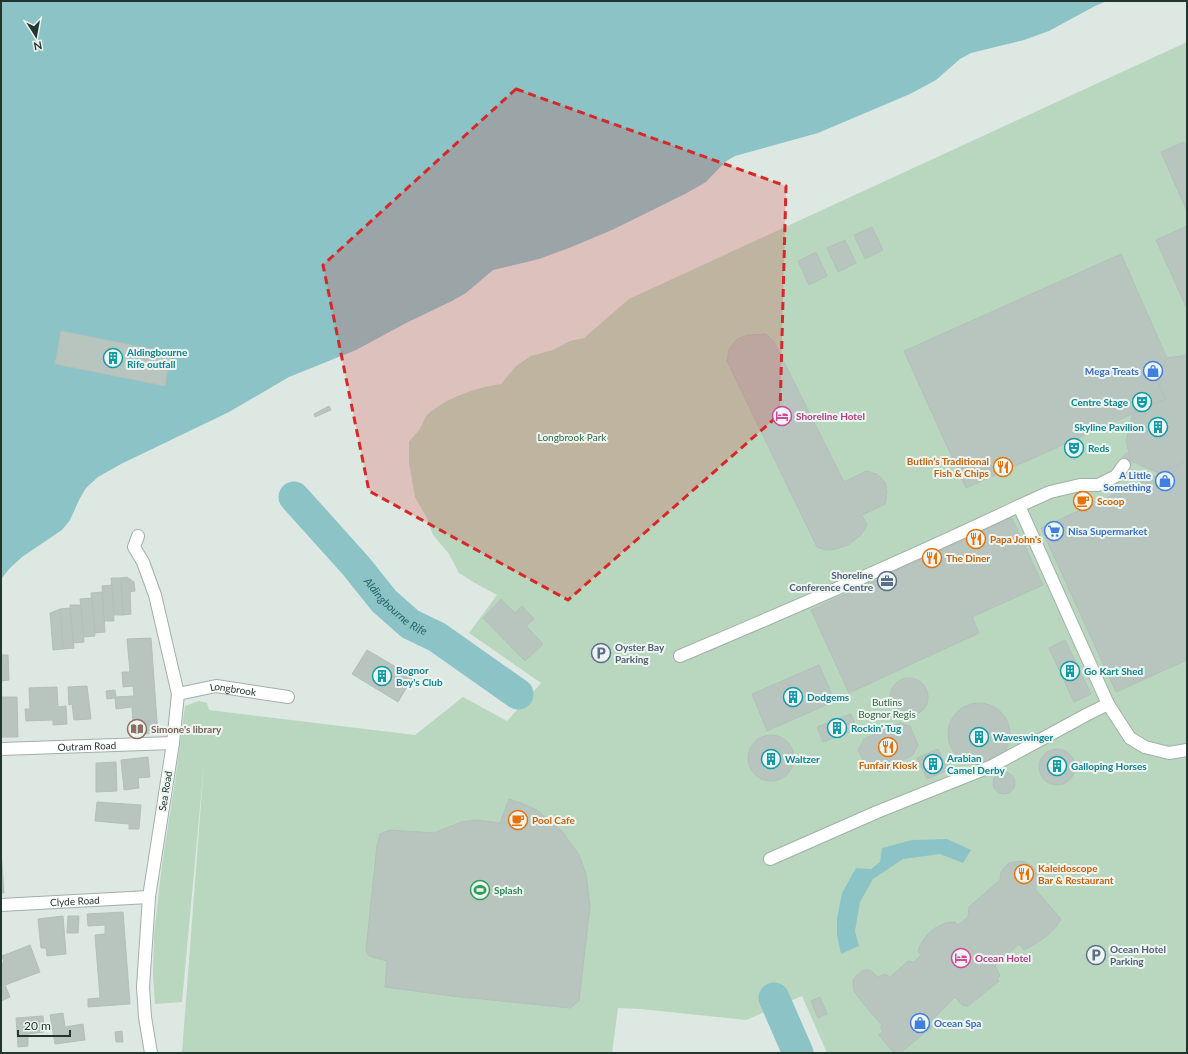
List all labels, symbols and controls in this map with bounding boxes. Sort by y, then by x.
north arrow [16,16,56,56]
text: N [33,39,43,53]
place label: Aldingbourne Rife outfall [126,346,188,370]
building icon: Aldingbourne Rife outfall [102,347,124,369]
shop icon: Mega Treats [1142,360,1164,382]
place label: Mega Treats [1085,365,1140,377]
theatre icon: Centre Stage [1131,391,1153,413]
place label: Centre Stage [1071,396,1129,408]
hotel icon: Shoreline Hotel [771,405,793,427]
place label: Shoreline Hotel [796,410,865,422]
building icon: Skyline Pavilion [1147,416,1169,438]
place label: Skyline Pavilion [1074,421,1144,433]
park label: Longbrook Park [538,431,607,443]
theatre icon: Reds [1063,437,1085,459]
place label: Reds [1088,442,1110,454]
place label: Butlin’s Traditional Fish & Chips [907,455,990,479]
restaurant icon: Butlin’s Traditional Fish & Chips [992,456,1014,478]
place label: A Little Something [1103,469,1152,493]
shop icon: A Little Something [1154,470,1176,492]
cafe icon: Scoop [1072,490,1094,512]
place label: Scoop [1097,495,1125,507]
supermarket icon: Nisa Supermarket [1043,520,1065,542]
place label: Nisa Supermarket [1068,525,1147,537]
restaurant icon: Papa John's [965,528,987,550]
place label: Papa John's [990,533,1042,545]
restaurant icon: The Diner [921,547,943,569]
place label: The Diner [946,552,990,564]
place label: Shoreline Conference Centre [789,569,874,593]
office icon: Shoreline Conference Centre [876,570,898,592]
water label: Aldingbourne Rife [361,574,430,637]
place label: Oyster Bay Parking [615,641,665,665]
parking icon: Oyster Bay Parking [590,642,612,664]
building icon: Go Kart Shed [1059,660,1081,682]
place label: Bognor Boy's Club [396,664,443,688]
building icon: Bognor Boy's Club [371,665,393,687]
place label: Go Kart Shed [1084,665,1144,677]
street label: Longbrook [209,680,258,698]
building icon: Dodgems [782,686,804,708]
place label: Dodgems [807,691,850,703]
park label: Butlins Bognor Regis [858,696,916,720]
building icon: Rockin' Tug [826,717,848,739]
library icon: Simone's library [126,718,148,740]
place label: Rockin' Tug [851,722,902,734]
place label: Simone's library [151,723,222,735]
building icon: Waveswinger [968,726,990,748]
place label: Waveswinger [993,731,1053,743]
restaurant icon: Funfair Kiosk [877,736,899,758]
street label: Outram Road [57,739,116,753]
building icon: Waltzer [760,748,782,770]
place label: Arabian Camel Derby [946,752,1005,776]
place label: Waltzer [785,753,820,765]
building icon: Arabian Camel Derby [922,753,944,775]
building icon: Galloping Horses [1046,755,1068,777]
place label: Funfair Kiosk [859,759,918,771]
place label: Galloping Horses [1071,760,1147,772]
street label: Sea Road [156,770,174,812]
cafe icon: Pool Cafe [507,809,529,831]
place label: Pool Cafe [532,814,575,826]
place label: Kaleidoscope Bar & Restaurant [1038,862,1114,886]
restaurant icon: Kaleidoscope Bar & Restaurant [1013,863,1035,885]
sports icon: Splash [469,879,491,901]
place label: Splash [494,884,523,896]
street label: Clyde Road [50,894,100,908]
place label: Ocean Hotel Parking [1110,943,1166,967]
parking icon: Ocean Hotel Parking [1085,944,1107,966]
hotel icon: Ocean Hotel [950,947,972,969]
place label: Ocean Hotel [975,952,1031,964]
scale bar [18,1012,70,1038]
shop icon: Ocean Spa [909,1012,931,1034]
place label: Ocean Spa [934,1017,981,1029]
text: 20 m [24,1018,51,1033]

